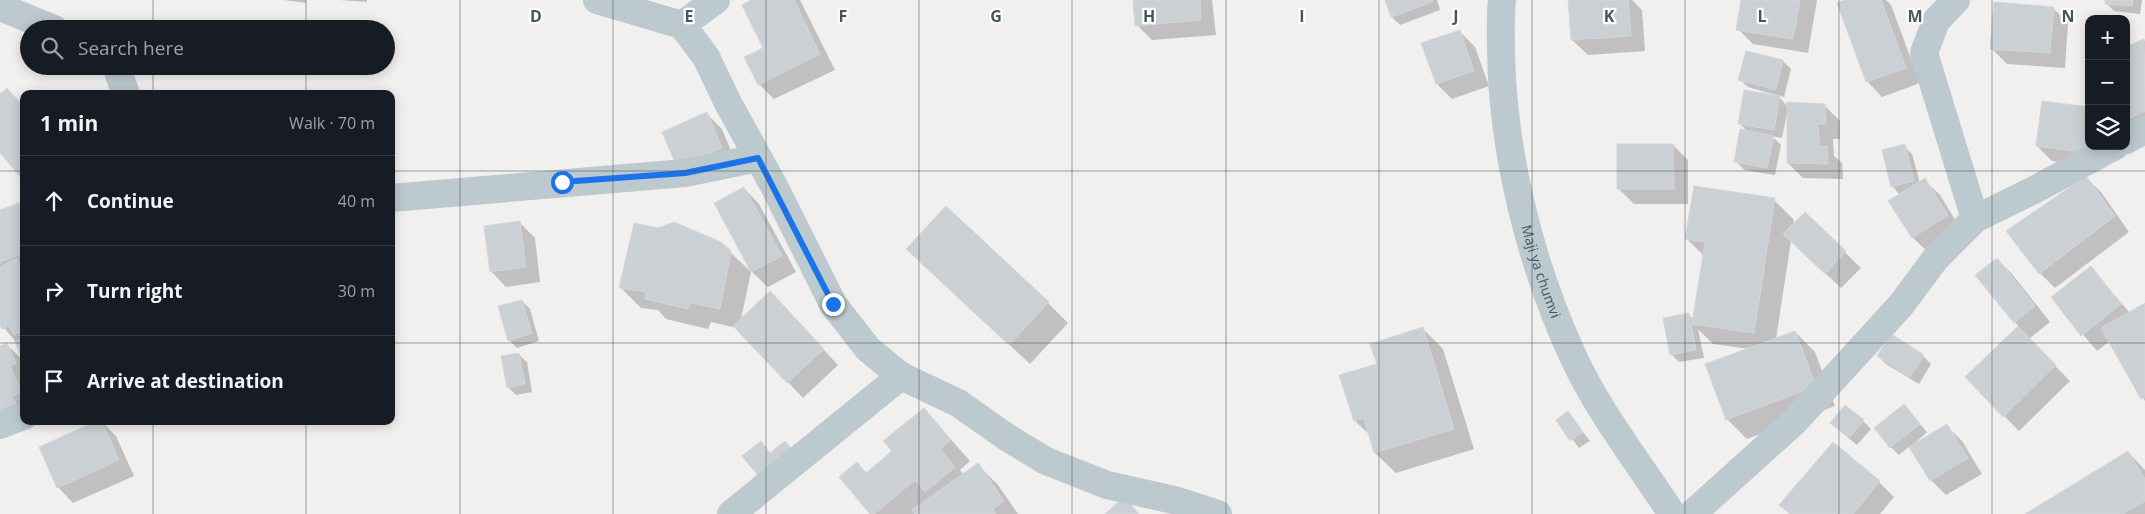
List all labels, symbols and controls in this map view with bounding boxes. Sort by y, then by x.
text: D [530,5,542,27]
text: E [685,5,694,27]
text: F [839,5,847,27]
text: G [990,5,1002,27]
text: H [1143,5,1155,27]
text: I [1299,5,1305,27]
text: J [1451,5,1459,27]
text: K [1604,5,1615,27]
text: L [1757,5,1767,27]
text: M [1907,5,1923,27]
text: N [2061,5,2075,27]
map controls [2085,15,2130,150]
button: + [2085,15,2130,60]
search box [20,20,395,75]
icon: search [38,34,66,62]
text: Search here [78,35,184,61]
button: − [2085,60,2130,105]
button: layers [2085,105,2130,150]
text: 1 min [40,109,98,137]
text: Walk · 70 m [289,112,375,134]
route start [551,171,574,194]
icon: ahead [40,187,68,215]
text: Continue [87,188,174,214]
text: 40 m [338,190,375,212]
street label: Maji ya chumvi [1517,223,1566,321]
icon: right [40,277,68,305]
text: Turn right [87,278,182,304]
text: 30 m [338,280,375,302]
route end [822,293,845,316]
icon: arrive [40,367,68,395]
text: Arrive at destination [87,368,284,394]

